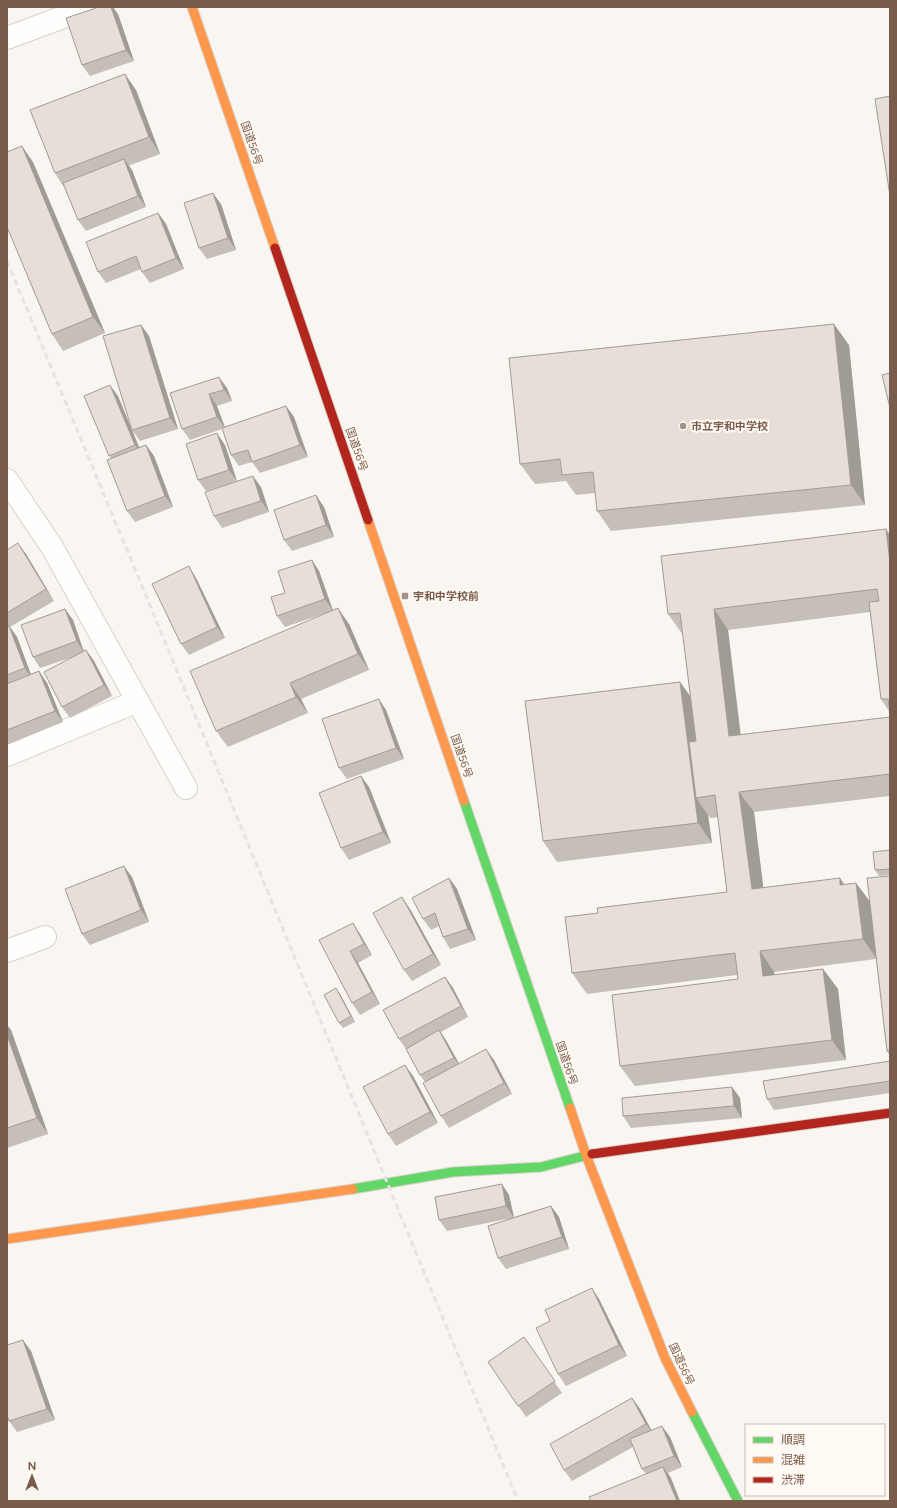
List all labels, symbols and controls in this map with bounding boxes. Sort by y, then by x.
street label: 国道56号 [238,120,265,167]
place label: 市立宇和中学校 [691,420,768,433]
marker: 市立宇和中学校 [678,421,688,431]
street label: 国道56号 [343,426,370,473]
place label: 宇和中学校前 [413,590,479,603]
marker: 宇和中学校前 [400,591,410,601]
street label: 国道56号 [448,733,475,780]
street label: 国道56号 [553,1040,580,1087]
street label: 国道56号 [666,1341,697,1388]
legend [745,1424,885,1496]
text: 順調 [781,1433,805,1447]
text: 混雑 [781,1453,805,1467]
north arrow [12,1456,52,1496]
text: N [28,1460,36,1473]
text: 渋滞 [781,1473,805,1487]

